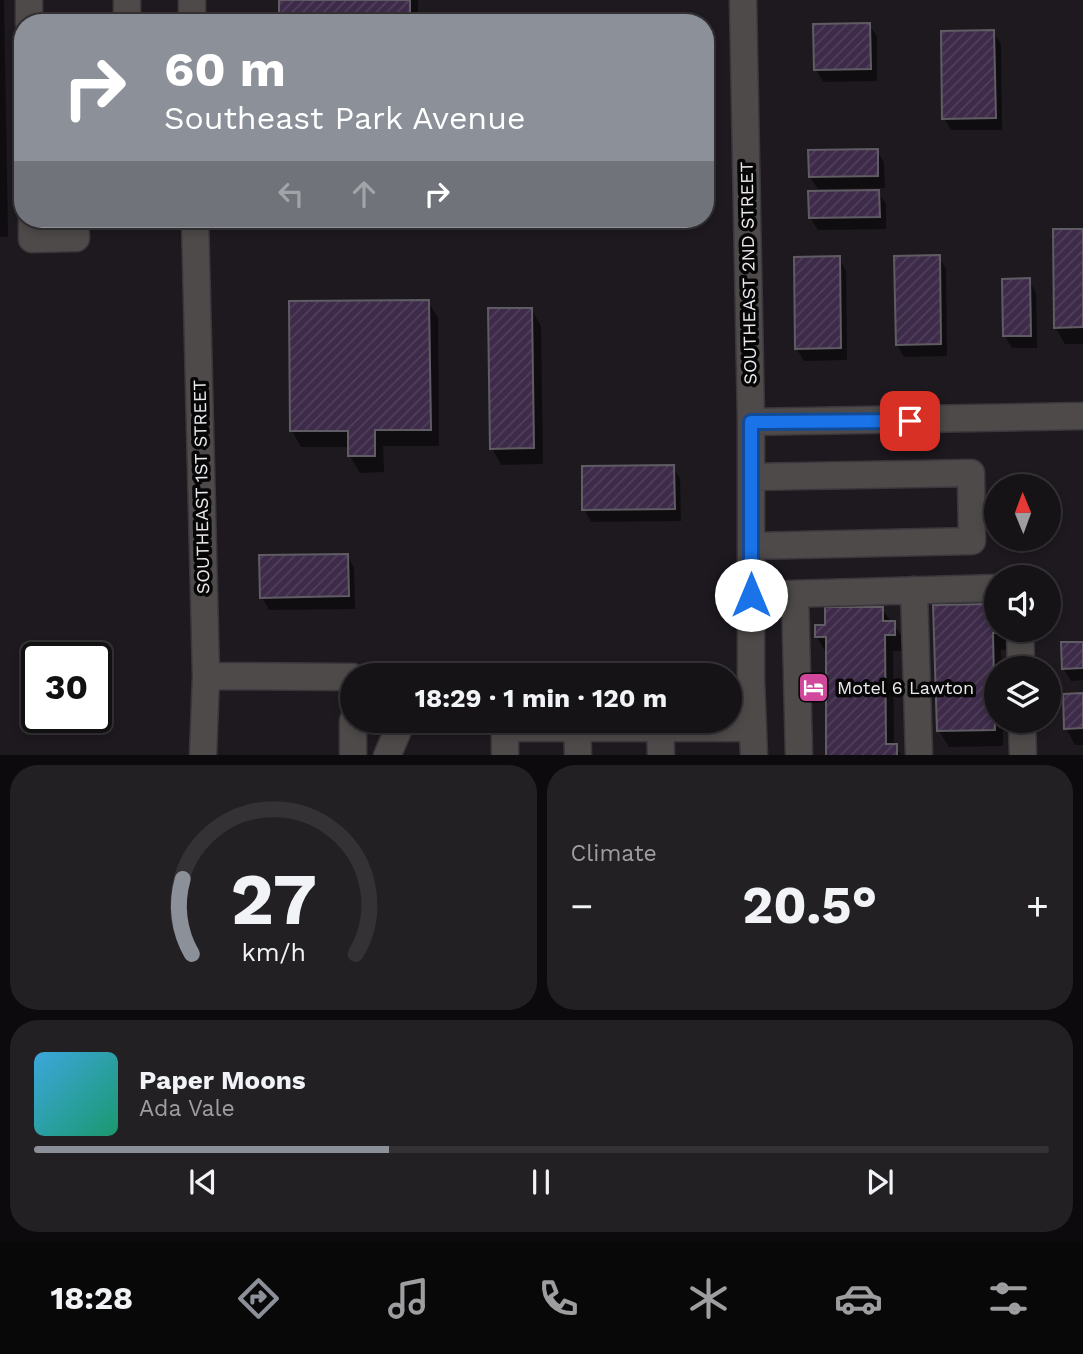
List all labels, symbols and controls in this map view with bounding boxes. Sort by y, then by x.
text: 60 m [164,40,286,98]
icon: right [49,42,140,133]
text: Southeast Park Avenue [164,99,525,137]
street label: SOUTHEAST 2ND STREET [736,161,760,385]
icon: left [272,175,310,213]
icon: ahead [345,175,383,213]
icon: right [418,175,456,213]
street label: SOUTHEAST 1ST STREET [189,379,213,594]
pin [880,391,940,451]
icon: arrive [891,402,929,440]
north arrow [984,474,1060,551]
map controls [984,474,1061,733]
position arrow [714,558,788,632]
button: sound [984,565,1061,642]
speed limit sign: 30 [21,642,112,733]
button: layers [984,656,1061,733]
hotel icon: Motel 6 Lawton [797,670,831,704]
place label: Motel 6 Lawton [837,677,974,698]
text: 18:29 · 1 min · 120 m [415,683,667,713]
text: Climate [571,840,657,867]
text: 27 [230,856,316,942]
text: 20.5° [742,875,877,936]
text: − [571,884,593,928]
text: + [1026,884,1049,928]
text: km/h [241,937,305,966]
text: Paper Moons [139,1065,306,1095]
text: Ada Vale [139,1095,235,1122]
icon: previous [184,1163,222,1201]
icon: pause [522,1163,560,1201]
icon: next [861,1163,899,1201]
icon: directions [234,1274,283,1323]
icon: music [384,1274,433,1323]
icon: phone [534,1274,583,1323]
icon: climate [684,1274,733,1323]
icon: car [834,1274,883,1323]
icon: filters [984,1274,1033,1323]
text: 18:28 [50,1279,133,1317]

